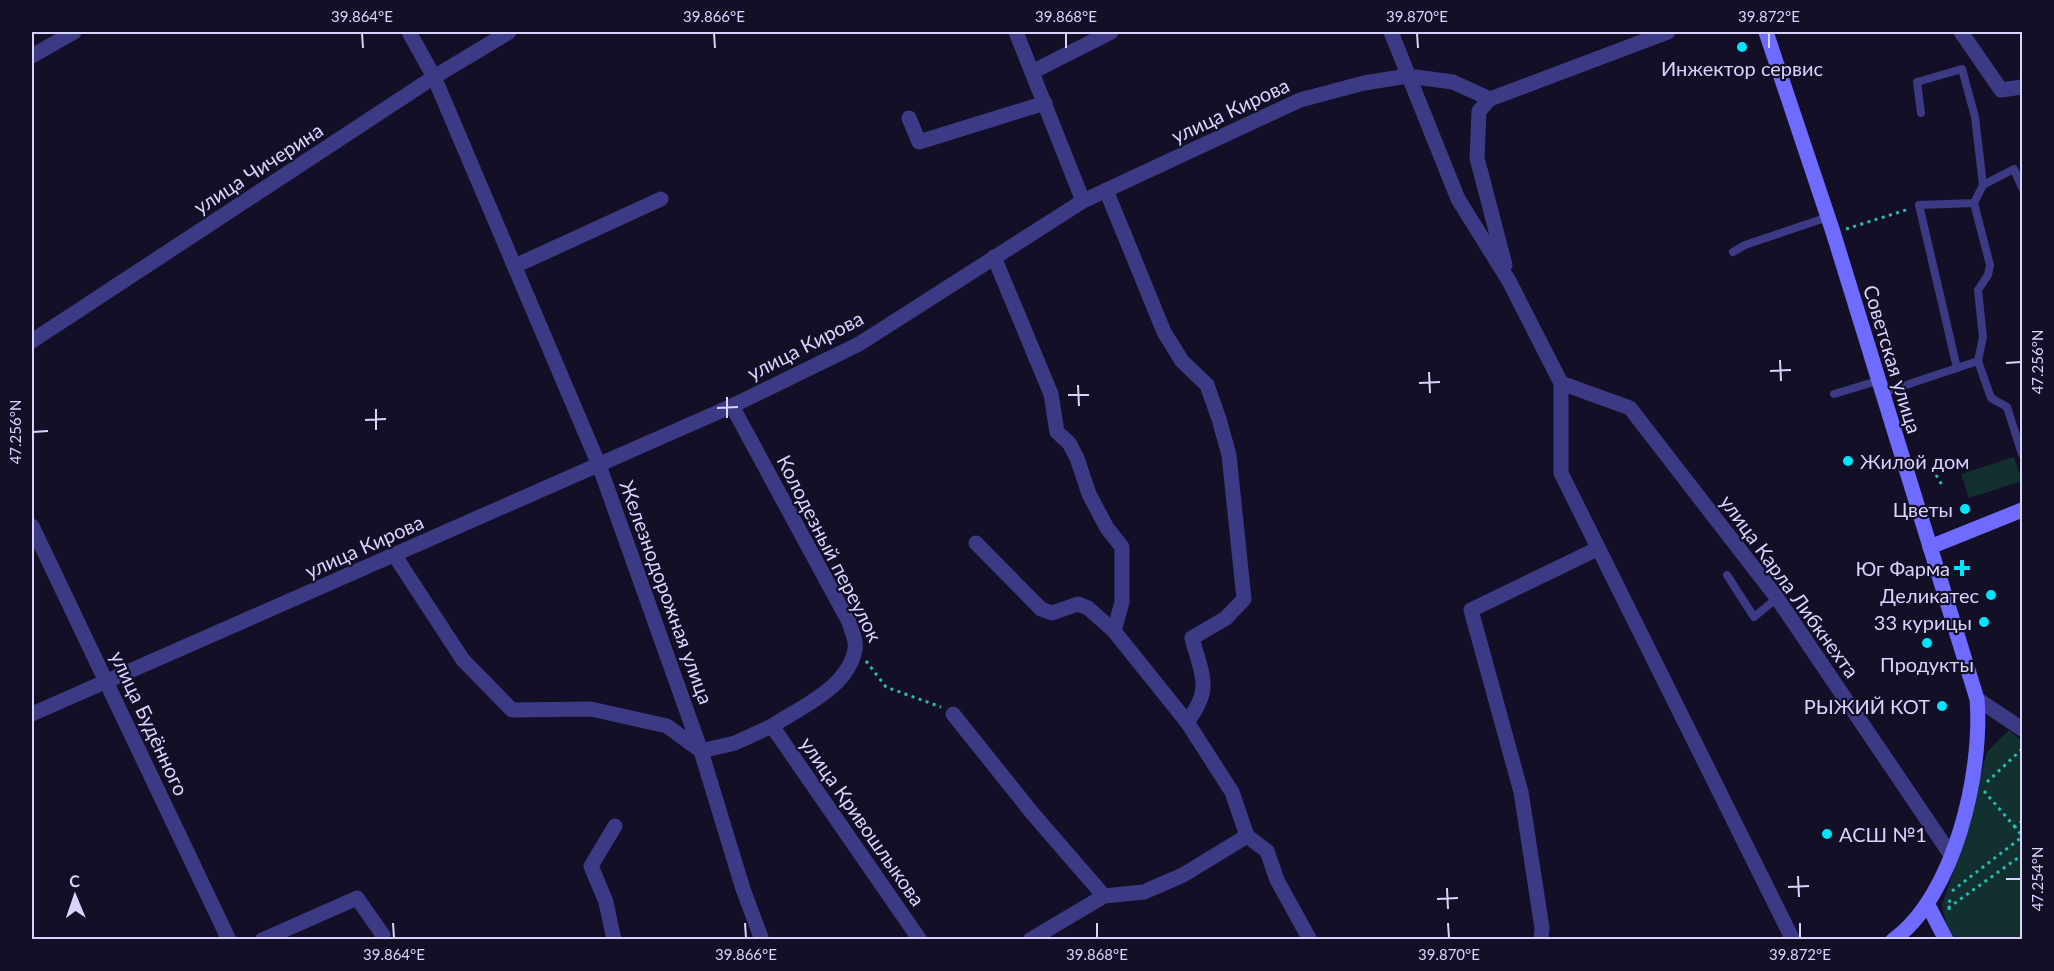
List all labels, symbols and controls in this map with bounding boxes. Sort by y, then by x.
text: 39.864°E [331,7,393,25]
text: 39.866°E [683,7,745,25]
text: 39.868°E [1035,7,1097,25]
text: 39.870°E [1386,7,1448,25]
text: 39.872°E [1738,7,1800,25]
marker: Инжектор сервис [1735,40,1749,54]
place label: Инжектор сервис [1661,56,1824,80]
street label: улица Кирова [1167,72,1293,148]
street label: улица Чичерина [189,117,327,219]
street label: Советская улица [1859,282,1927,436]
street label: улица Кирова [743,305,867,385]
text: 47.256°N [2028,330,2046,394]
text: 47.256°N [6,400,24,464]
place label: Жилой дом [1860,449,1969,473]
street label: Колодезный переулок [772,451,888,646]
marker: Жилой дом [1841,454,1855,468]
street label: Железнодорожная улица [615,477,719,707]
street label: улица Карла Либкнехта [1716,490,1864,682]
place label: Цветы [1893,497,1953,521]
marker: Цветы [1958,502,1972,516]
street label: улица Кирова [301,509,427,583]
place label: Юг Фарма [1855,556,1950,580]
marker: Юг Фарма [1955,561,1969,575]
place label: Деликатес [1880,583,1979,607]
marker: Деликатес [1984,588,1998,602]
place label: 33 курицы [1874,610,1972,634]
marker: 33 курицы [1977,615,1991,629]
marker: Продукты [1920,636,1934,650]
street label: улица Будённого [106,647,194,799]
place label: Продукты [1880,652,1974,676]
place label: РЫЖИЙ КОТ [1804,694,1930,718]
marker: РЫЖИЙ КОТ [1935,699,1949,713]
street label: улица Кривошлыкова [796,732,930,910]
place label: АСШ №1 [1839,822,1927,846]
marker: АСШ №1 [1820,827,1834,841]
text: 47.254°N [2028,847,2046,911]
north arrow [45,866,105,926]
text: С [69,871,80,890]
text: 39.864°E [363,945,425,963]
text: 39.866°E [715,945,777,963]
text: 39.868°E [1066,945,1128,963]
text: 39.870°E [1418,945,1480,963]
text: 39.872°E [1769,945,1831,963]

